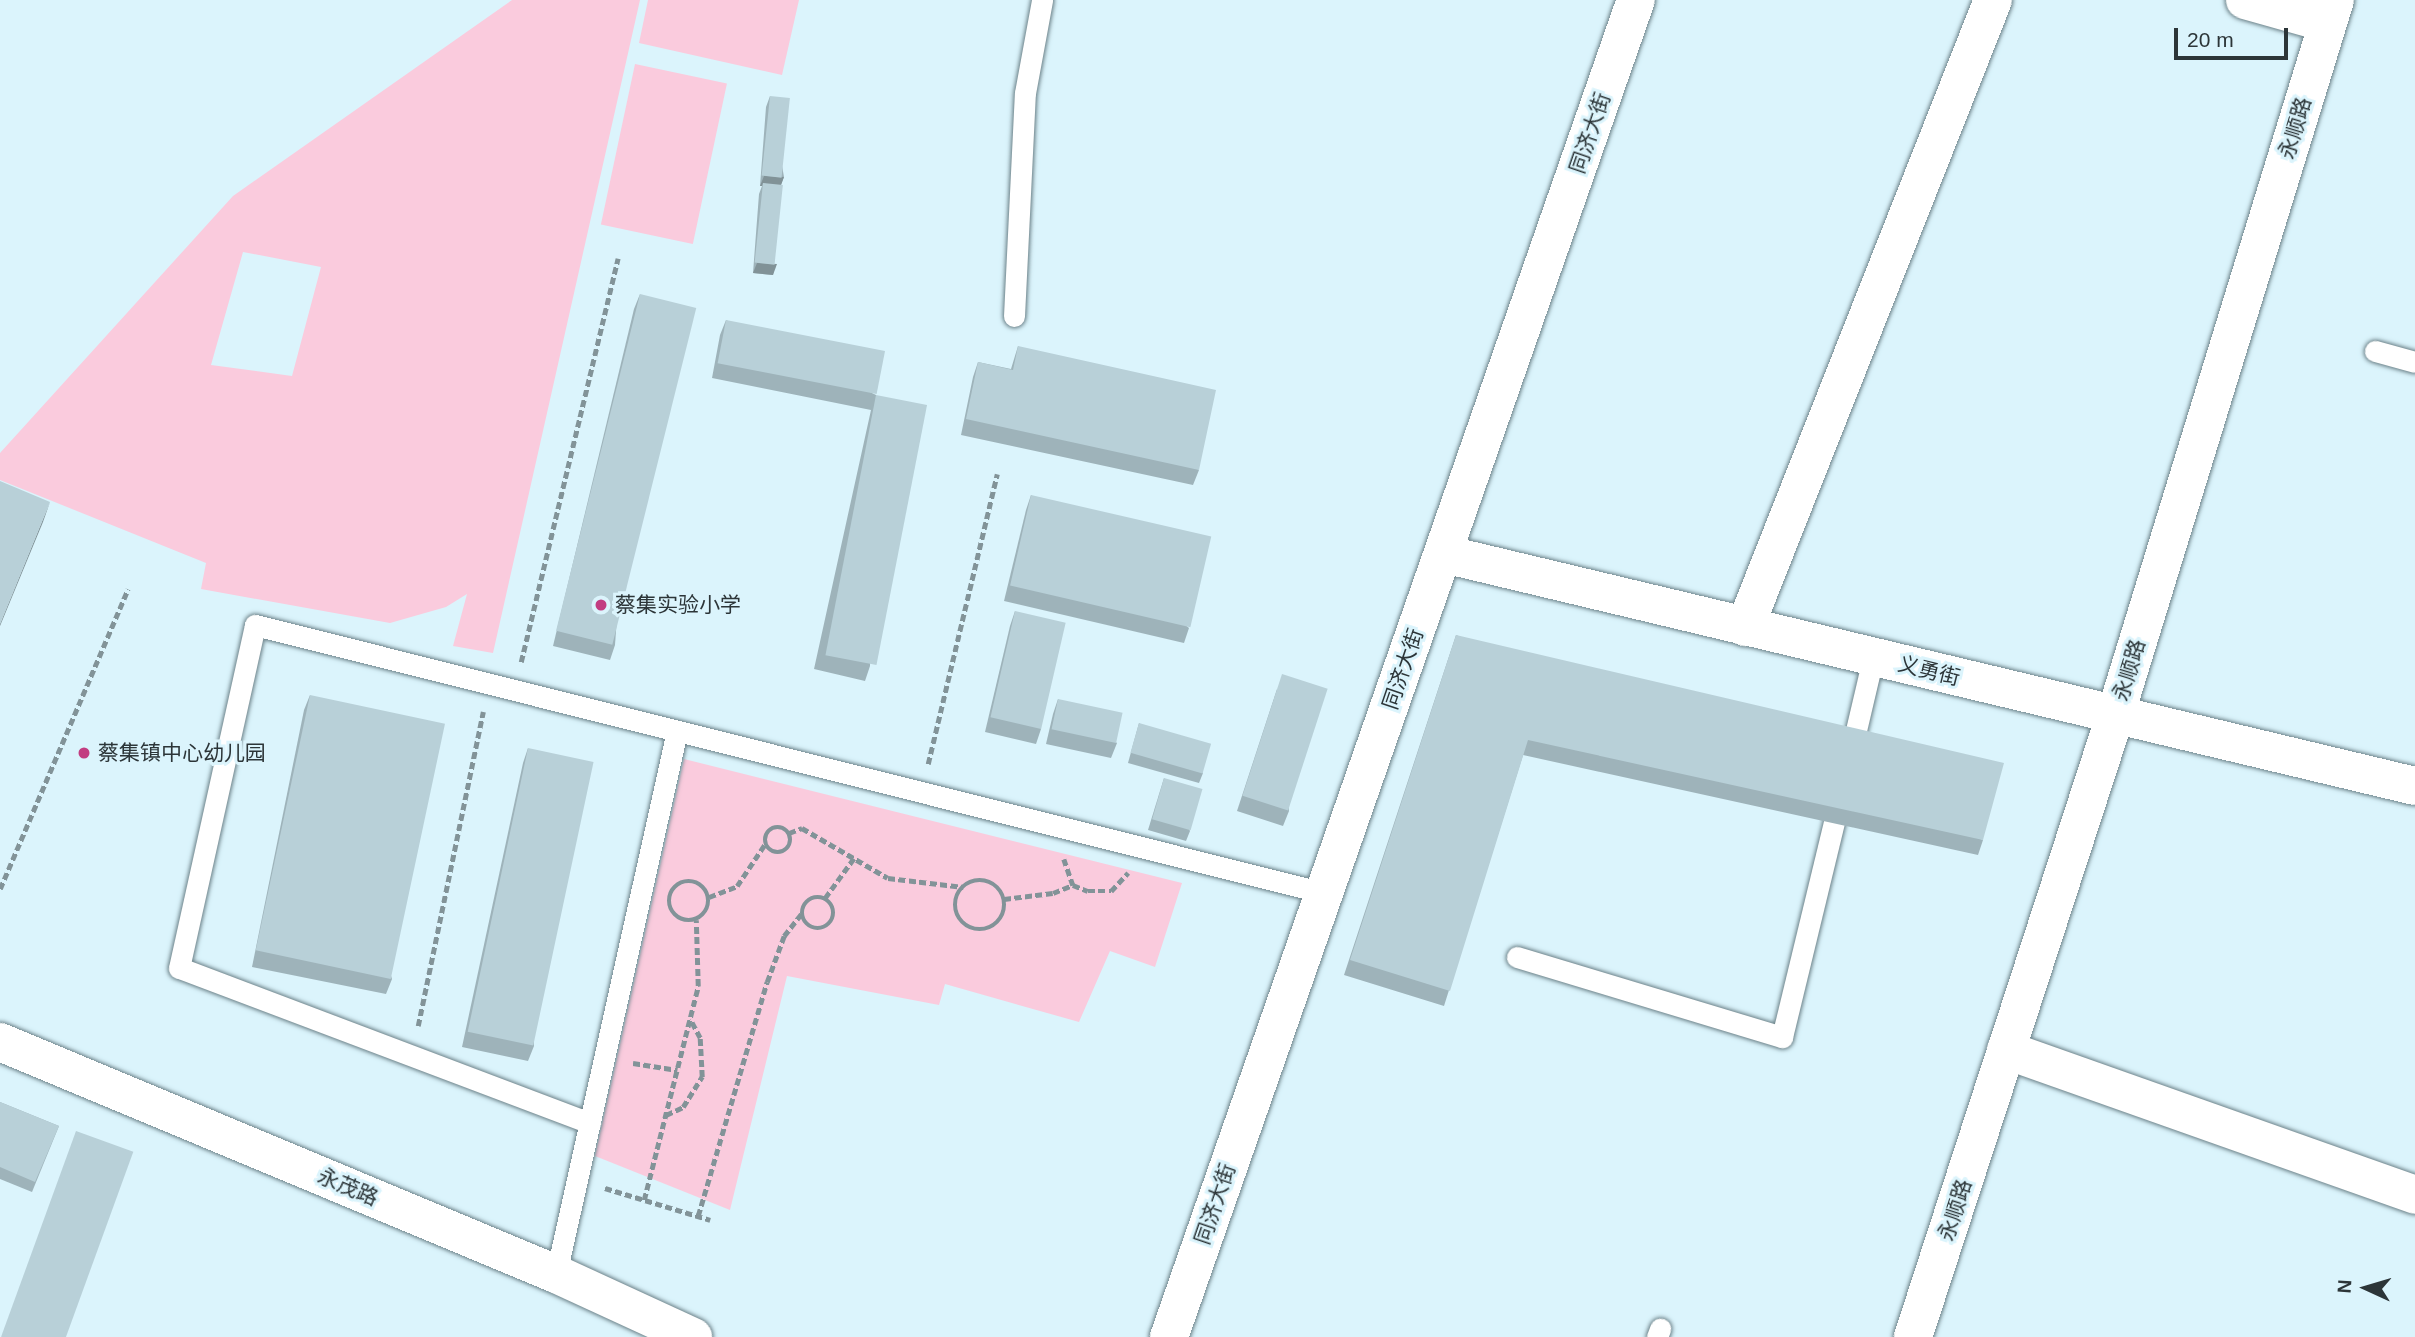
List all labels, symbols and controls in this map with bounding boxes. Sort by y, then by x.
scale bar [2177,14,2291,58]
text: 20 m [2187,28,2234,51]
street label: 同济大街 [1564,89,1616,177]
street label: 永顺路 [2274,94,2316,162]
place label: 蔡集实验小学 [615,592,741,618]
marker: 蔡集实验小学 [593,597,609,613]
street label: 同济大街 [1377,625,1429,713]
street label: 永顺路 [2108,636,2150,704]
street label: 义勇街 [1895,651,1963,691]
place label: 蔡集镇中心幼儿园 [98,740,266,766]
marker: 蔡集镇中心幼儿园 [76,745,92,761]
street label: 同济大街 [1189,1160,1241,1248]
street label: 永茂路 [314,1163,382,1211]
street label: 永顺路 [1933,1176,1977,1244]
north arrow [2331,1253,2401,1323]
text: N [2334,1279,2356,1294]

